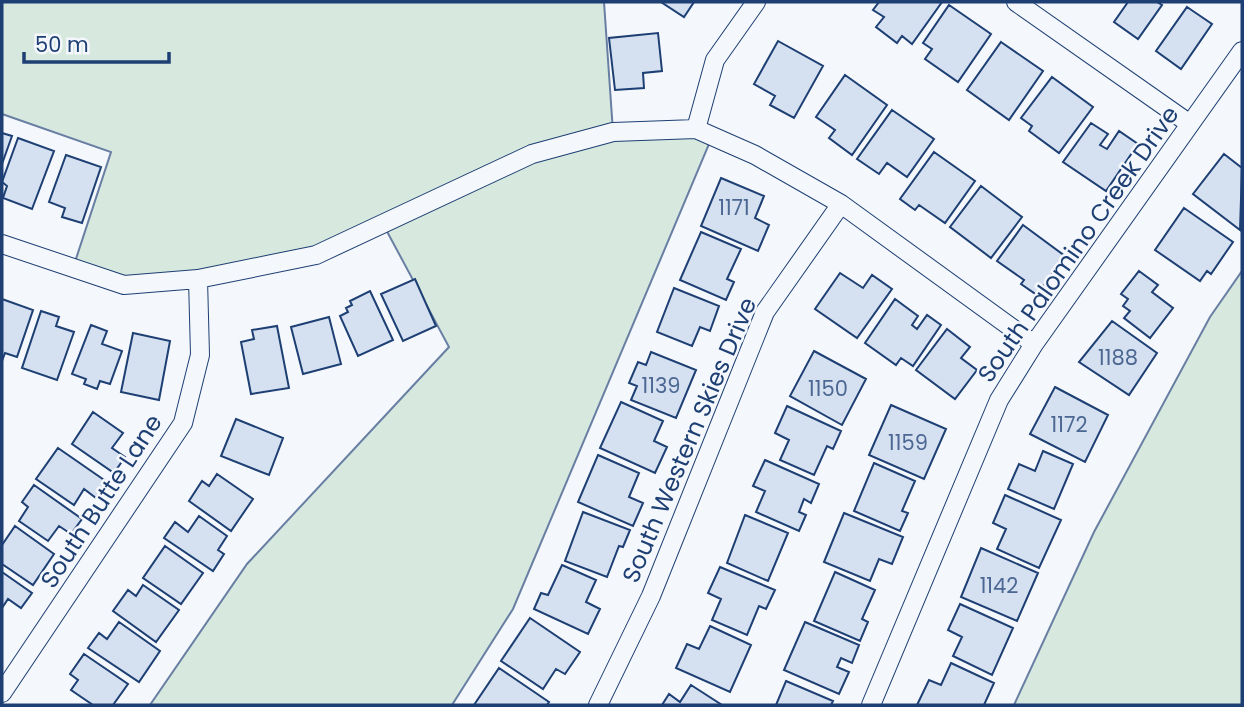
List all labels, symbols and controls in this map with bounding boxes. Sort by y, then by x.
scale bar [24,21,170,65]
text: 50 m [35,30,89,59]
street label: South Palomino Creek Drive [970,99,1186,389]
house number: 1171 [718,193,750,222]
street label: South Western Skies Drive [614,292,764,588]
house number: 1188 [1098,343,1138,372]
house number: 1139 [641,371,681,400]
house number: 1150 [808,374,848,403]
street label: South Butte Lane [32,408,170,594]
house number: 1172 [1051,410,1087,439]
house number: 1159 [888,428,928,457]
house number: 1142 [980,571,1018,600]

